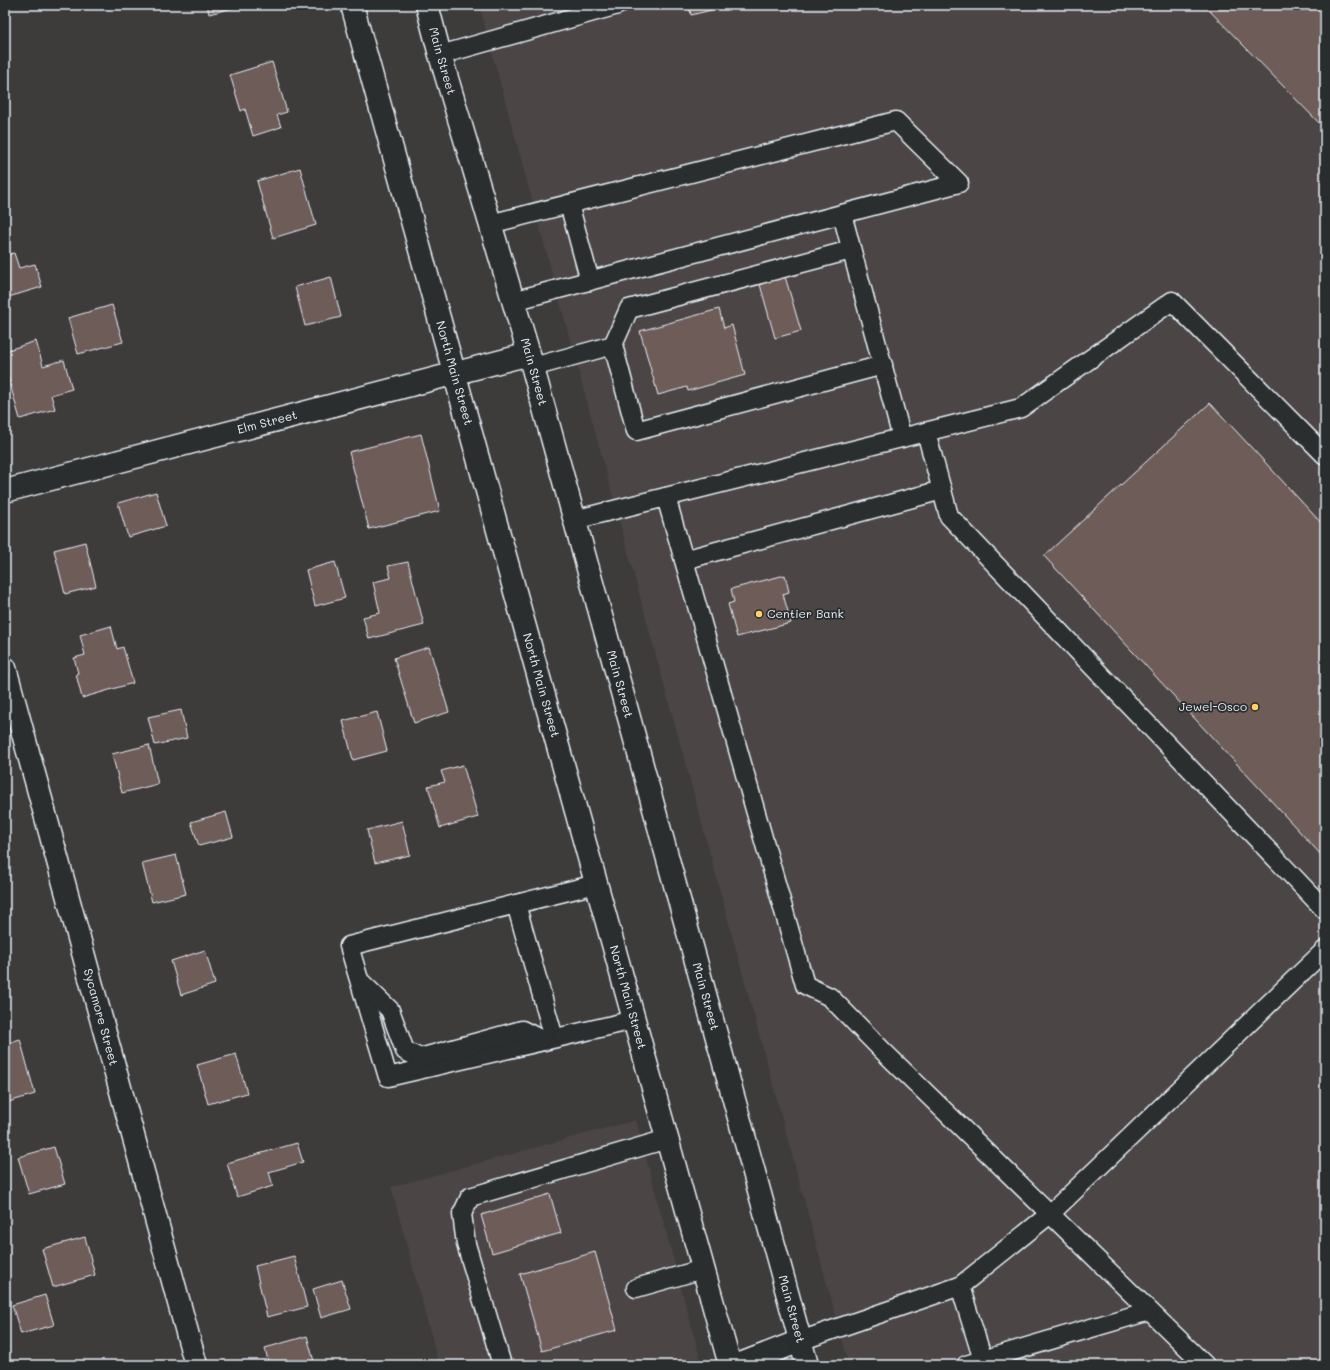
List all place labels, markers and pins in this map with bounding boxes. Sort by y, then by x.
place label: Centier Bank [767,605,844,621]
marker: Centier Bank [754,609,764,619]
place label: Jewel-Osco [1179,698,1247,714]
marker: Jewel-Osco [1250,702,1260,712]

